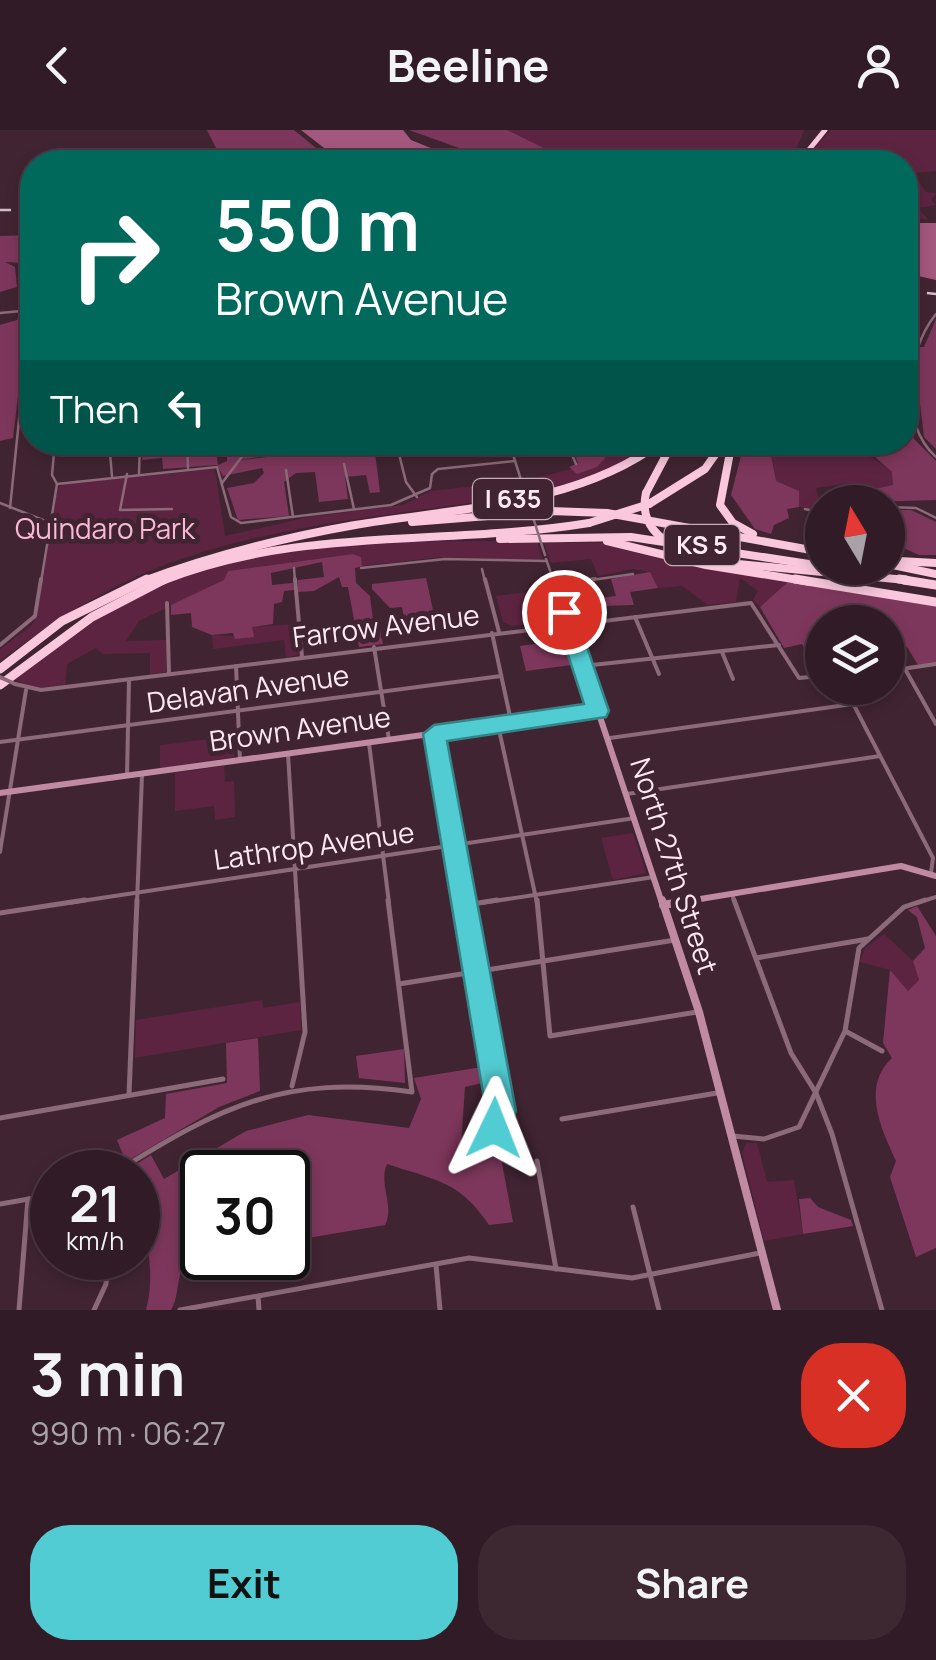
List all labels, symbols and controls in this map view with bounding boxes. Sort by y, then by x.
text: Beeline [387,34,549,96]
icon: back [30,38,85,93]
icon: person [851,38,906,93]
text: 550 m [215,176,420,272]
icon: right [50,190,180,320]
text: Brown Avenue [215,267,508,329]
icon: left [159,380,214,435]
text: Then [50,382,139,434]
road number: I 635 [473,479,553,519]
north arrow [805,485,905,585]
map controls [805,485,905,705]
park label: Quindaro Park [15,509,196,547]
road number: KS 5 [664,525,740,565]
pin [522,570,607,655]
icon: arrive [537,585,592,640]
street label: Farrow Avenue [290,595,481,655]
button: layers [805,605,905,705]
street label: Delavan Avenue [144,655,351,721]
street label: Brown Avenue [207,696,393,760]
street label: North 27th Street [622,753,728,979]
street label: Lathrop Avenue [211,812,417,878]
position arrow [442,1076,546,1180]
speed limit sign: 30 [180,1150,310,1280]
text: 21 [69,1169,121,1237]
text: km/h [66,1223,124,1258]
text: 3 min [30,1332,185,1414]
button: close [801,1343,906,1448]
text: 990 m · 06:27 [30,1411,226,1455]
button: Exit [30,1525,458,1640]
button: Share [478,1525,906,1640]

